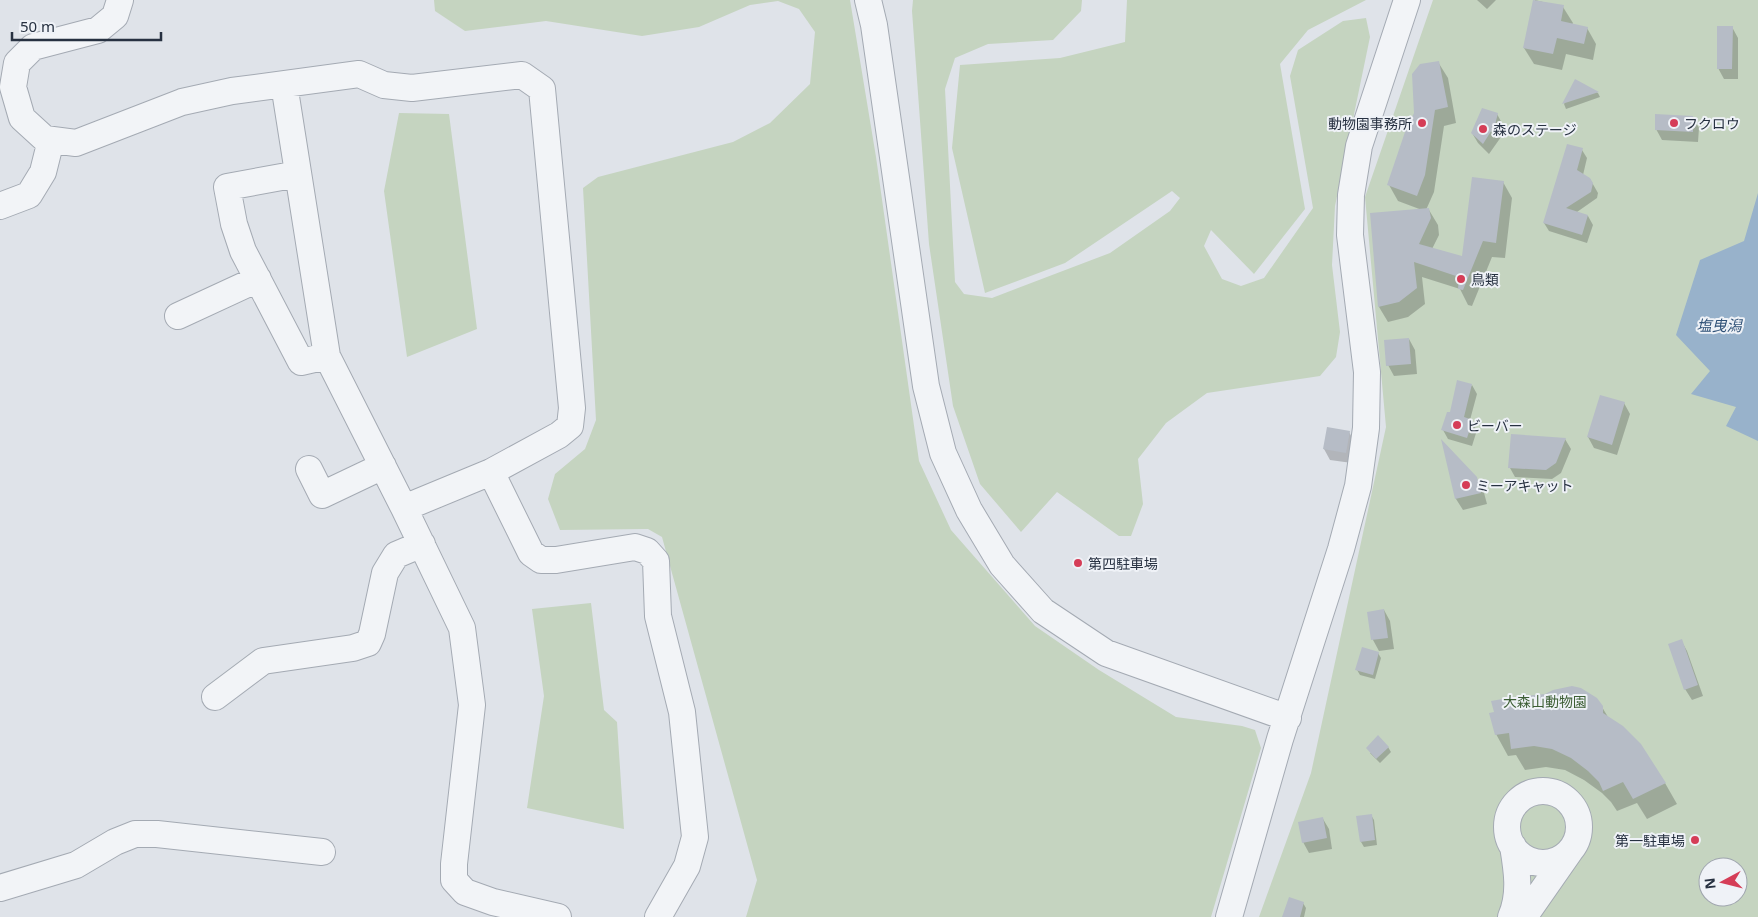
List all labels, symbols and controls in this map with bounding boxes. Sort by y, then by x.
scale bar [12,10,161,42]
text: 50 m [20,16,55,36]
place label: 動物園事務所 [1328,114,1412,133]
place label: フクロウ [1684,114,1740,133]
marker: 動物園事務所 [1416,117,1428,129]
marker: フクロウ [1668,117,1680,129]
place label: 森のステージ [1493,120,1577,139]
marker: 森のステージ [1477,123,1489,135]
place label: 鳥類 [1471,270,1499,289]
marker: 鳥類 [1455,273,1467,285]
water label: 塩曳潟 [1696,315,1743,335]
place label: ビーバー [1467,416,1523,435]
marker: ビーバー [1451,419,1463,431]
place label: ミーアキャット [1476,476,1573,495]
marker: ミーアキャット [1460,479,1472,491]
place label: 第四駐車場 [1088,554,1158,573]
marker: 第四駐車場 [1072,557,1084,569]
park label: 大森山動物園 [1503,692,1587,711]
place label: 第一駐車場 [1615,831,1685,850]
marker: 第一駐車場 [1689,834,1701,846]
north arrow [1698,857,1748,907]
text: N [1699,877,1720,890]

